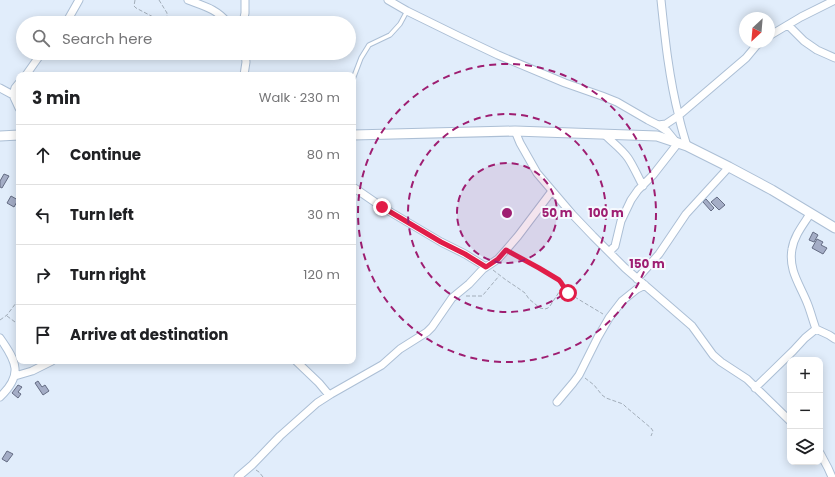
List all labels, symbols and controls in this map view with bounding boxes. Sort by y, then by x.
north arrow [739,12,775,48]
search box [16,16,356,60]
icon: search [30,27,52,49]
text: Search here [62,28,152,49]
text: 3 min [32,86,80,110]
text: Walk · 230 m [259,88,340,107]
icon: ahead [32,144,54,166]
text: Continue [70,144,141,165]
text: 80 m [307,145,340,164]
route end [373,198,391,216]
icon: left [32,204,54,226]
text: Turn left [70,204,134,225]
text: 50 m [542,204,573,221]
text: 100 m [588,204,624,221]
text: 30 m [307,205,340,224]
centre of rings [500,206,514,220]
text: 150 m [629,255,665,272]
icon: right [32,264,54,286]
text: Turn right [70,264,146,285]
text: 120 m [303,265,340,284]
route start [559,284,577,302]
icon: arrive [32,324,54,346]
text: Arrive at destination [70,324,228,345]
map controls [787,357,823,465]
button: + [787,357,823,393]
button: − [787,393,823,429]
button: layers [787,429,823,465]

